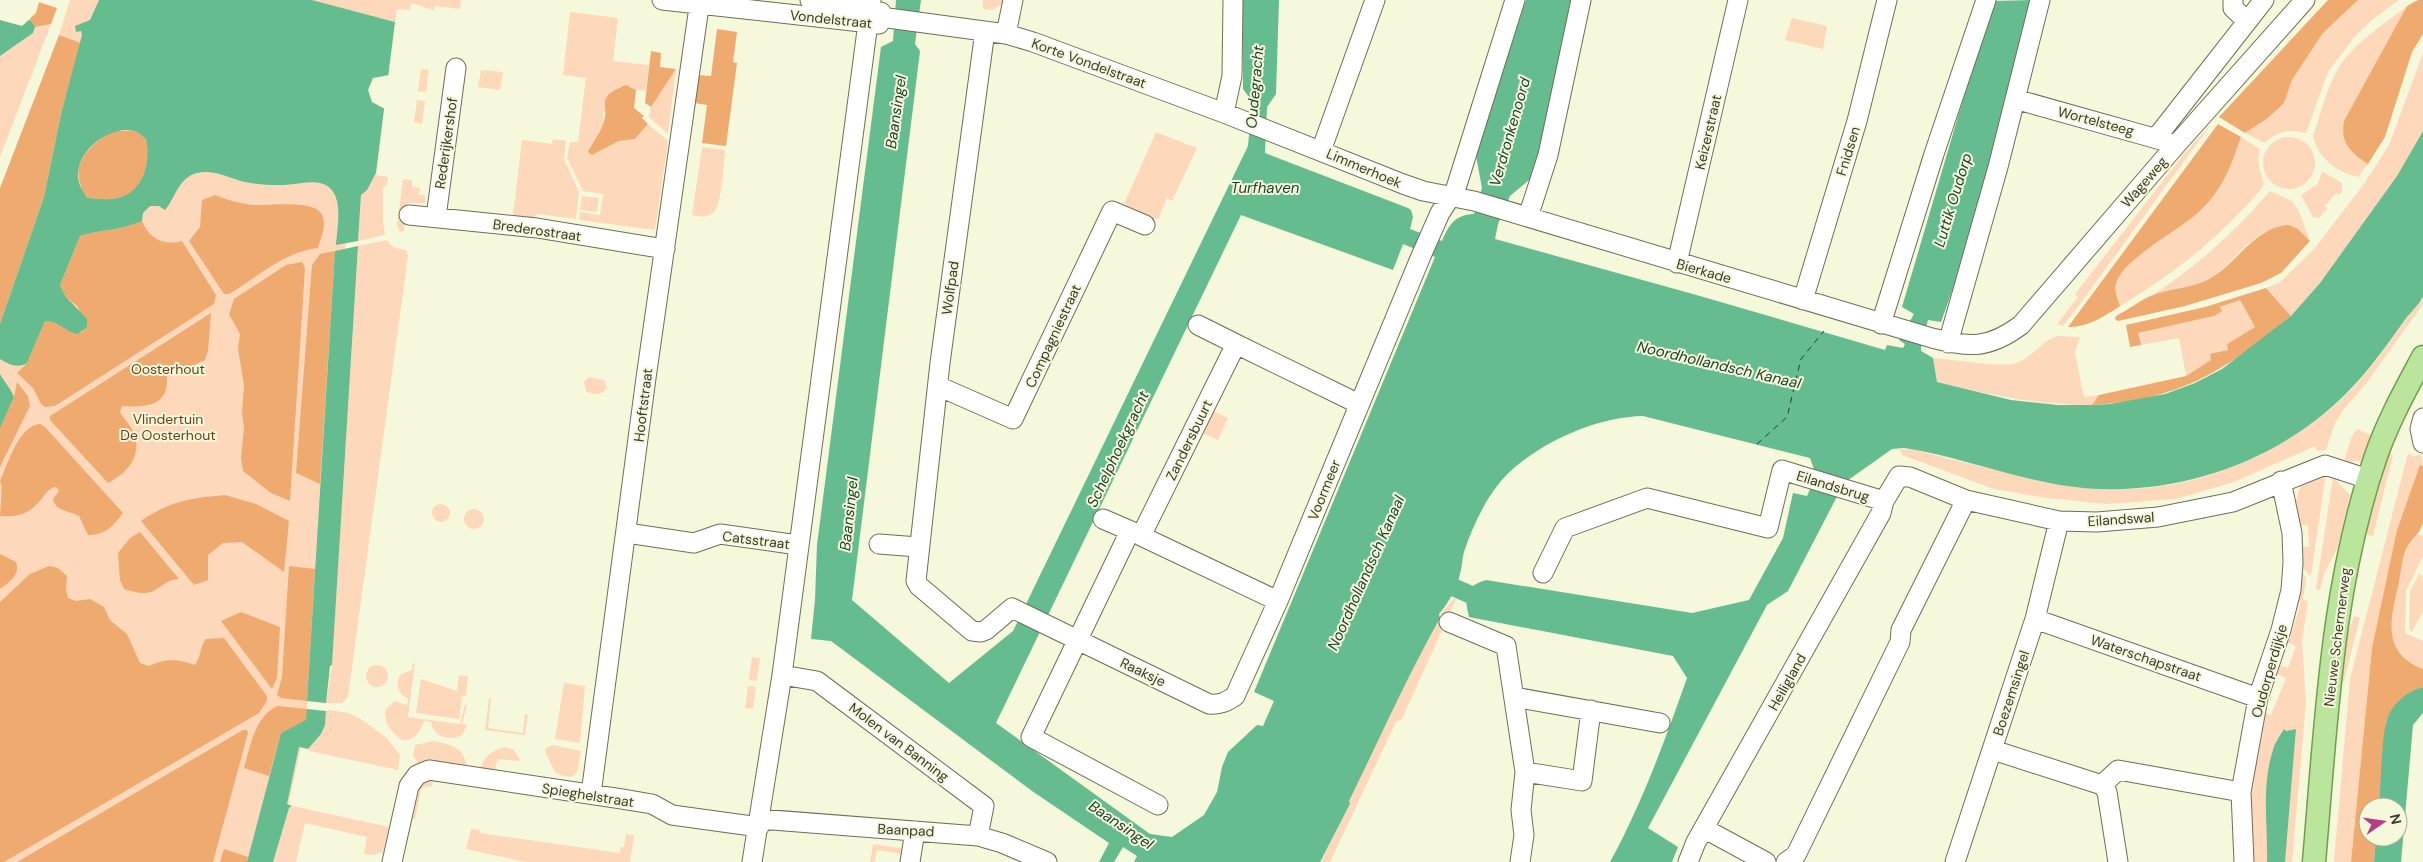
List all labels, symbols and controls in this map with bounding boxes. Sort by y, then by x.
street label: Vondelstraat [789,6,873,32]
street label: Korte Vondelstraat [1029,34,1149,92]
water label: Oudegracht [1241,44,1269,129]
water label: Baansingel [881,73,911,150]
water label: Verdronkenoord [1485,75,1535,189]
street label: Keizerstraat [1691,93,1725,171]
street label: Rederijkershof [431,96,461,190]
street label: Wortelsteeg [2056,102,2136,140]
street label: Fnidsen [1832,124,1864,178]
street label: Limmerhoek [1324,144,1404,192]
water label: Luttik Oudorp [1929,151,1977,249]
street label: Wageweg [2117,153,2171,211]
water label: Turfhaven [1231,178,1300,198]
street label: Brederostraat [492,215,582,245]
street label: Bierkade [1674,255,1734,287]
street label: Wolfpad [937,260,963,316]
street label: Compagniestraat [1021,281,1085,391]
water label: Noordhollandsch Kanaal [1635,336,1803,394]
park label: Oosterhout [131,360,205,378]
street label: Hooftstraat [630,367,656,443]
water label: Schelphoekgracht [1082,387,1154,510]
street label: Zandersbuurt [1162,397,1216,483]
park label: Vlindertuin De Oosterhout [120,410,216,444]
street label: Voormeer [1304,457,1344,523]
street label: Eilandsbrug [1794,466,1872,506]
water label: Baansingel [835,476,863,552]
water label: Noordhollandsch Kanaal [1323,492,1409,654]
street label: Eilandswal [2087,508,2155,530]
street label: Catsstraat [721,527,791,553]
street label: Nieuwe Schermerweg [2320,566,2354,708]
street label: Oudorperdijkje [2247,622,2291,720]
street label: Waterschapstraat [2088,631,2204,685]
street label: Boezemsingel [1989,648,2033,738]
street label: Heiligland [1764,650,1810,714]
street label: Raaksje [1117,653,1169,691]
street label: Molen van Banning [845,699,953,786]
street label: Spieghelstraat [541,779,635,811]
water label: Baansingel [1085,796,1158,854]
north arrow [2358,797,2408,847]
text: N [2386,812,2406,826]
street label: Baanpad [877,820,935,840]

